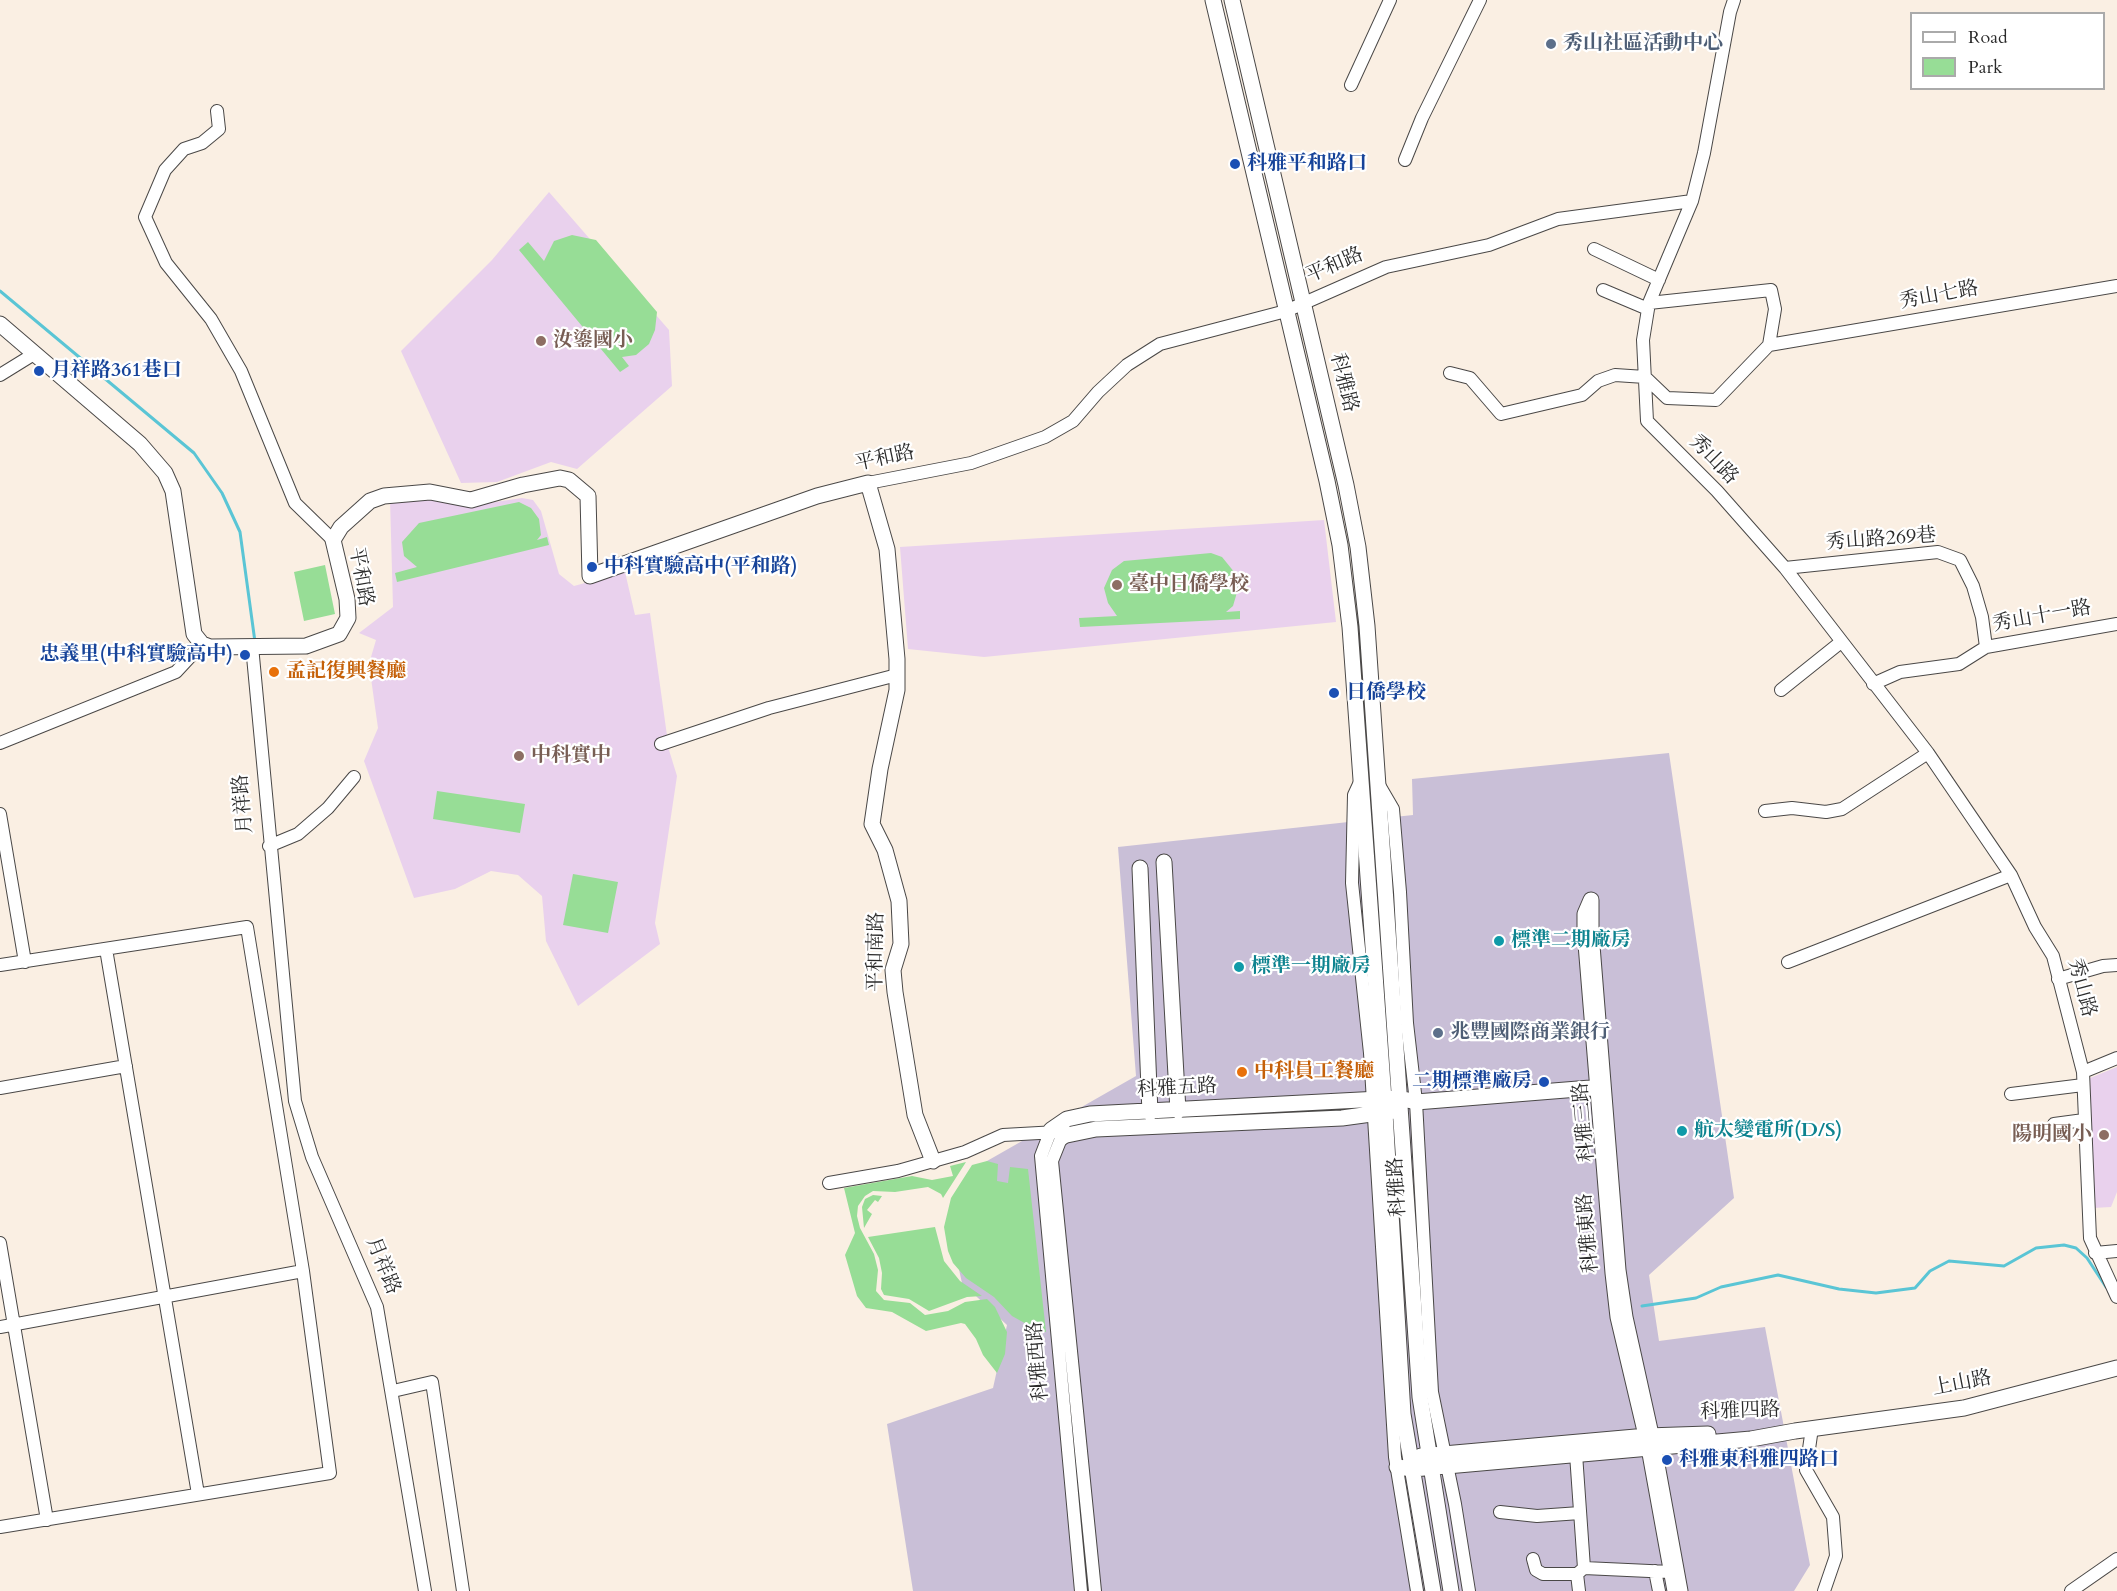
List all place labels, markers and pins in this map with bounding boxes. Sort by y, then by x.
place label: 秀山社區活動中心 [1563,32,1723,56]
marker: 秀山社區活動中心 [1544,37,1558,51]
place label: 科雅平和路口 [1247,152,1367,176]
marker: 科雅平和路口 [1228,157,1242,171]
place label: 汝鎏國小 [553,329,633,353]
marker: 汝鎏國小 [534,334,548,348]
place label: 月祥路361巷口 [51,359,182,383]
marker: 月祥路361巷口 [32,364,46,378]
place label: 中科實驗高中(平和路) [604,555,798,579]
marker: 中科實驗高中(平和路) [585,560,599,574]
place label: 臺中日僑學校 [1129,573,1249,597]
marker: 臺中日僑學校 [1110,578,1124,592]
place label: 忠義里(中科實驗高中) [39,643,233,667]
marker: 忠義里(中科實驗高中) [238,648,252,662]
place label: 孟記復興餐廳 [286,660,406,684]
marker: 孟記復興餐廳 [267,665,281,679]
place label: 日僑學校 [1346,681,1426,705]
marker: 日僑學校 [1327,686,1341,700]
place label: 中科實中 [531,744,611,768]
marker: 中科實中 [512,749,526,763]
place label: 標準二期廠房 [1511,929,1631,953]
marker: 標準二期廠房 [1492,934,1506,948]
place label: 標準一期廠房 [1251,955,1371,979]
marker: 標準一期廠房 [1232,960,1246,974]
place label: 兆豐國際商業銀行 [1450,1021,1610,1045]
marker: 兆豐國際商業銀行 [1431,1026,1445,1040]
place label: 中科員工餐廳 [1254,1060,1374,1084]
marker: 中科員工餐廳 [1235,1065,1249,1079]
place label: 二期標準廠房 [1412,1070,1532,1094]
marker: 二期標準廠房 [1537,1075,1551,1089]
place label: 航太變電所(D/S) [1694,1119,1842,1143]
place label: 陽明國小 [2012,1123,2092,1147]
marker: 航太變電所(D/S) [1675,1124,1689,1138]
marker: 陽明國小 [2097,1128,2111,1142]
place label: 科雅東科雅四路口 [1679,1448,1839,1472]
marker: 科雅東科雅四路口 [1660,1453,1674,1467]

